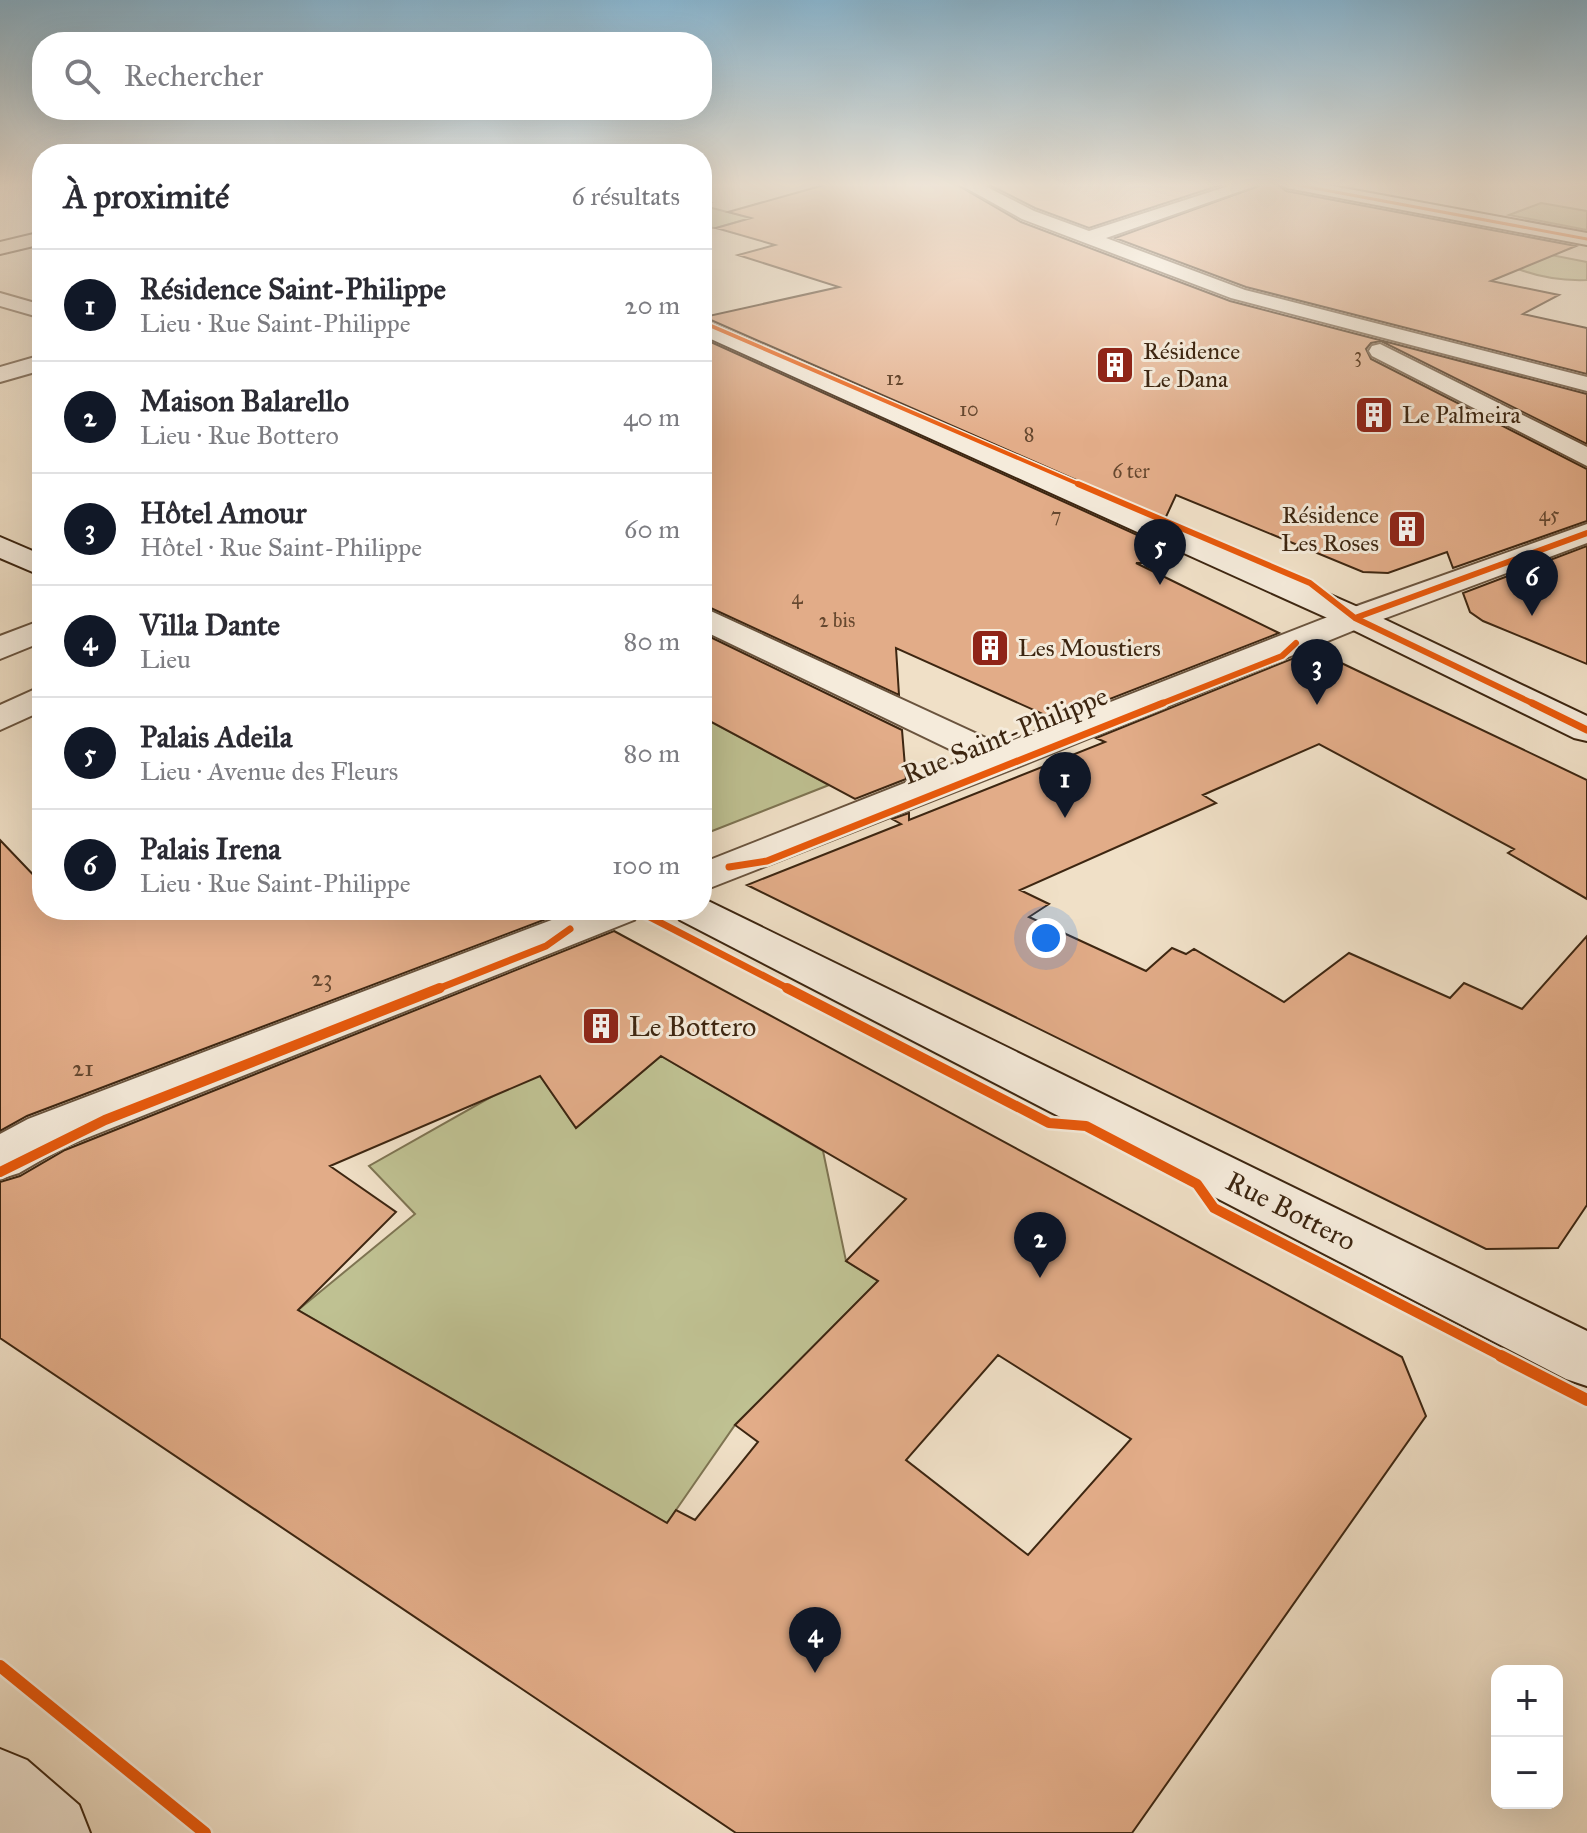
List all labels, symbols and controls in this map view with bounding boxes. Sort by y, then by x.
search box [32,32,712,120]
icon: search [60,54,104,98]
text: Rechercher [124,58,263,94]
text: À proximité [64,176,229,217]
text: 6 résultats [572,180,680,212]
text: Résidence Saint-Philippe [140,271,446,307]
text: 1 [85,289,95,321]
text: 20 m [625,289,680,321]
text: Lieu · Rue Saint-Philippe [140,307,411,339]
place label: Résidence Le Dana [1143,336,1240,394]
house number: 3 [1354,343,1362,367]
building icon: Résidence Le Dana [1094,344,1136,386]
house number: 12 [886,366,904,390]
text: Maison Balarello [140,383,349,419]
building icon: Le Palmeira [1353,394,1395,436]
house number: 10 [959,397,979,421]
place label: Le Palmeira [1402,400,1522,430]
text: 2 [84,401,96,433]
text: 40 m [623,401,680,433]
text: Lieu · Rue Bottero [140,419,339,451]
house number: 8 [1024,422,1034,446]
house number: 6 ter [1112,459,1150,483]
text: Hôtel Amour [140,495,307,531]
place label: Résidence Les Roses [1281,500,1379,558]
house number: 45 [1539,502,1559,526]
house number: 7 [1051,503,1061,527]
building icon: Résidence Les Roses [1386,508,1428,550]
text: 3 [85,513,95,545]
text: 60 m [624,513,680,545]
pin: 5 [1134,519,1186,585]
text: Hôtel · Rue Saint-Philippe [140,531,422,563]
pin: 6 [1506,550,1558,616]
house number: 4 [791,585,803,609]
text: Villa Dante [140,607,280,643]
house number: 2 bis [819,608,855,632]
text: 4 [83,625,97,657]
text: 80 m [624,625,680,657]
building icon: Les Moustiers [969,627,1011,669]
place label: Les Moustiers [1018,633,1161,663]
pin: 3 [1291,639,1343,705]
text: Lieu [140,643,191,675]
street label: Rue Saint-Philippe [897,678,1113,792]
text: Palais Adeila [140,719,292,755]
text: 5 [84,737,96,769]
text: 80 m [624,737,680,769]
pin: 1 [1039,752,1091,818]
text: Lieu · Avenue des Fleurs [140,755,398,787]
text: Palais Irena [140,831,281,867]
text: 6 [83,849,97,881]
text: 100 m [612,849,680,881]
text: Lieu · Rue Saint-Philippe [140,867,411,899]
your location [1026,918,1066,958]
house number: 23 [311,963,333,993]
building icon: Le Bottero [580,1005,622,1047]
place label: Le Bottero [629,1009,756,1044]
house number: 21 [72,1053,94,1083]
street label: Rue Bottero [1220,1163,1362,1259]
pin: 2 [1014,1212,1066,1278]
pin: 4 [789,1607,841,1673]
map controls [1491,1665,1563,1809]
button: + [1491,1665,1563,1737]
button: − [1491,1737,1563,1809]

